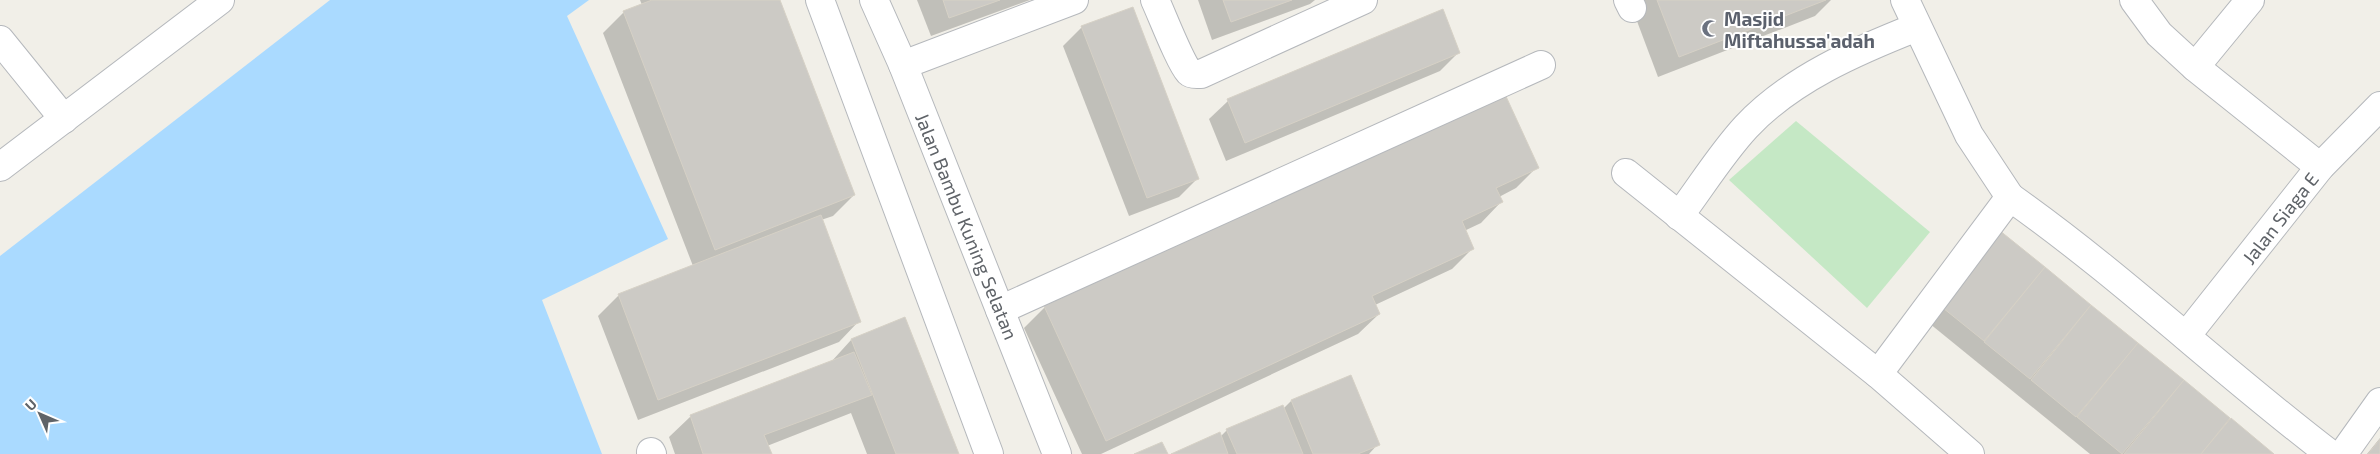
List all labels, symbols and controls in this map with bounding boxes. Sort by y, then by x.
place label: Masjid Miftahussa'adah [1724,7,1875,52]
mosque icon: Masjid Miftahussa'adah [1700,19,1720,39]
street label: Jalan Bambu Kuning Selatan [911,109,1023,343]
street label: Jalan Siaga E [2237,168,2323,268]
north arrow [15,389,65,439]
text: U [21,395,40,414]

